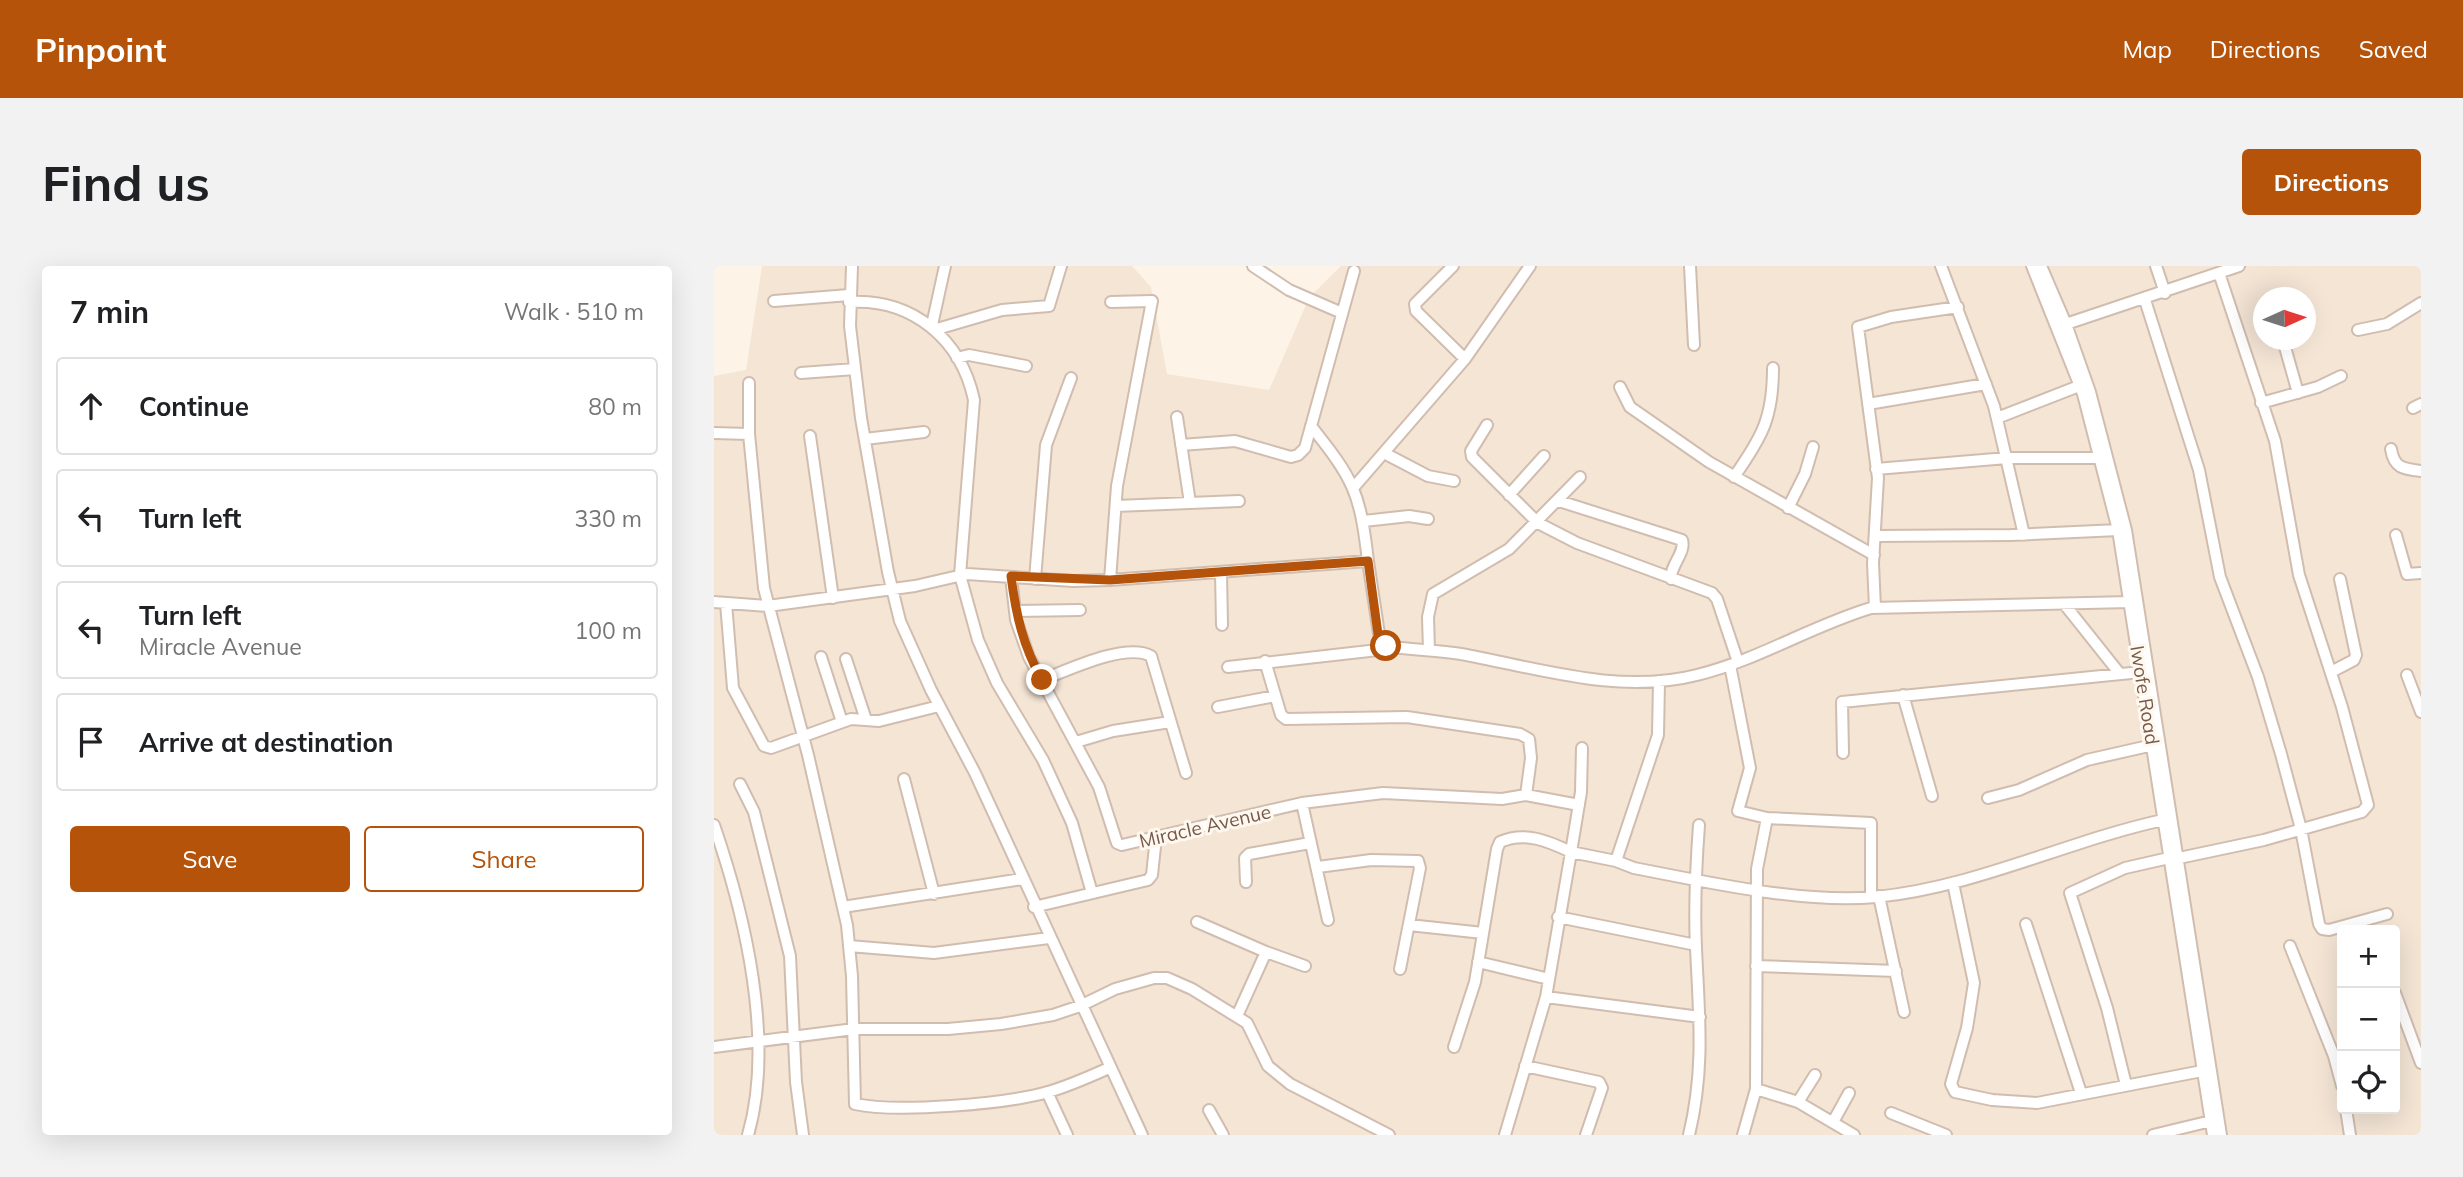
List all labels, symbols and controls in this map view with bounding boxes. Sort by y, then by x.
text: Pinpoint [35,29,167,70]
text: Map [2122,34,2172,64]
text: Directions [2210,34,2321,64]
text: Saved [2359,34,2428,64]
button: Directions [2242,149,2421,215]
text: Find us [42,152,210,213]
north arrow [2253,287,2316,350]
text: 7 min [70,293,149,331]
text: Walk · 510 m [504,297,644,326]
icon: ahead [72,387,110,425]
text: Continue [139,390,249,423]
text: 80 m [588,392,642,421]
icon: left [72,499,110,537]
text: Turn left [139,502,241,535]
text: 330 m [574,504,642,533]
text: Turn left [139,599,241,632]
icon: left [72,611,110,649]
text: 100 m [574,616,642,645]
route start [1370,630,1401,661]
text: Miracle Avenue [139,632,302,661]
street label: Iwofe Road [2125,644,2165,746]
route end [1026,664,1057,695]
icon: arrive [72,723,110,761]
text: Arrive at destination [139,726,394,759]
street label: Miracle Avenue [1137,799,1273,853]
button: Save [70,826,350,892]
button: Share [364,826,644,892]
map controls [2337,925,2400,1114]
button: + [2337,925,2400,988]
button: − [2337,988,2400,1051]
button: locate [2337,1051,2400,1114]

